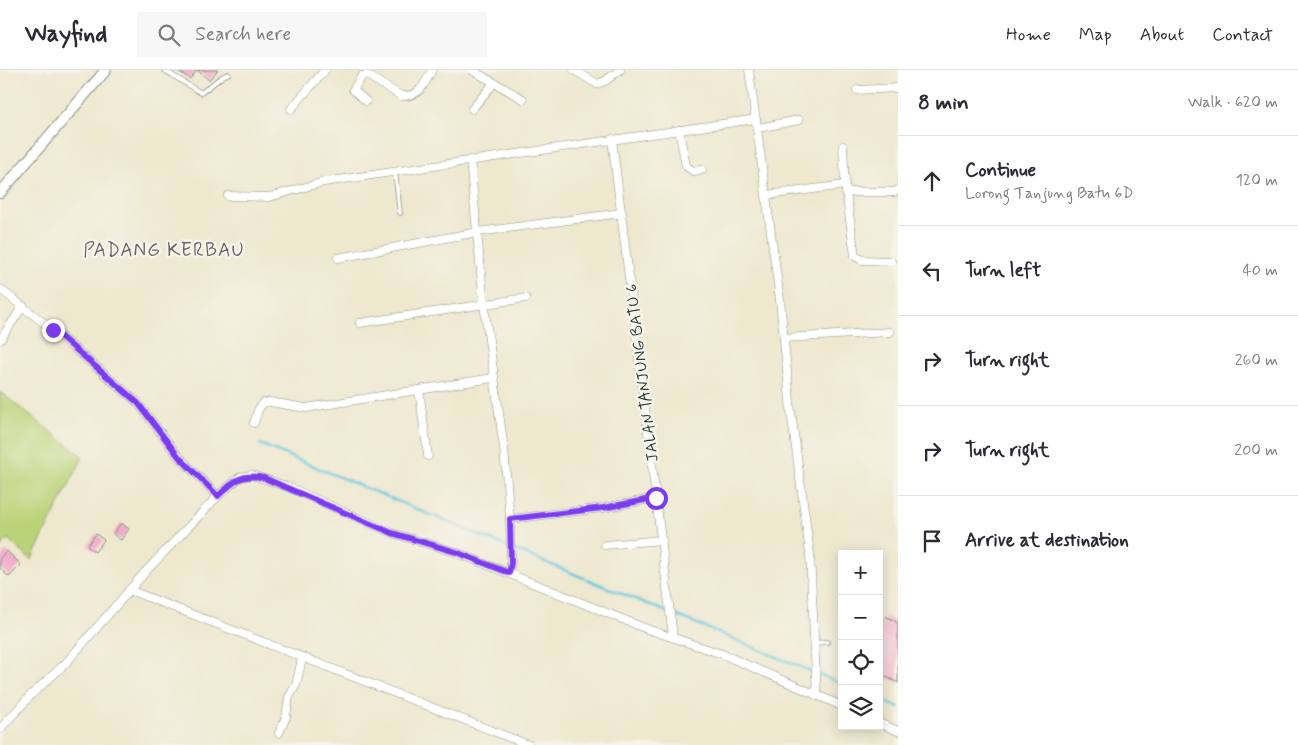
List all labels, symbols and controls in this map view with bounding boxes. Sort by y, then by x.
search box [137,12,487,57]
text: Wayfind [25,19,107,50]
icon: search [155,21,183,49]
text: Search here [195,22,291,47]
text: Home [1006,23,1051,47]
text: Map [1079,23,1112,47]
text: About [1140,23,1184,47]
text: Contact [1212,23,1273,47]
text: 8 min [918,89,969,117]
text: Walk · 620 m [1188,92,1278,113]
text: Continue [965,158,1036,183]
icon: ahead [918,167,946,195]
text: 120 m [1236,170,1278,191]
text: Lorong Tanjung Batu 6D [965,183,1133,204]
district label: PADANG KERBAU [83,238,245,263]
icon: left [918,257,946,285]
text: Turn left [965,258,1041,283]
text: 40 m [1242,260,1278,281]
street label: JALAN TANJUNG BATU 6 [621,283,664,463]
route end [42,319,65,342]
icon: right [918,347,946,375]
text: Turn right [965,348,1049,373]
text: 260 m [1235,350,1278,371]
icon: right [918,437,946,465]
text: Turn right [965,438,1049,463]
text: 200 m [1234,440,1278,461]
route start [645,487,668,510]
icon: arrive [918,527,946,555]
text: Arrive at destination [965,528,1129,553]
map controls [838,550,883,730]
button: + [838,550,883,595]
button: − [838,595,883,640]
button: locate [838,640,883,685]
button: layers [838,685,883,730]

